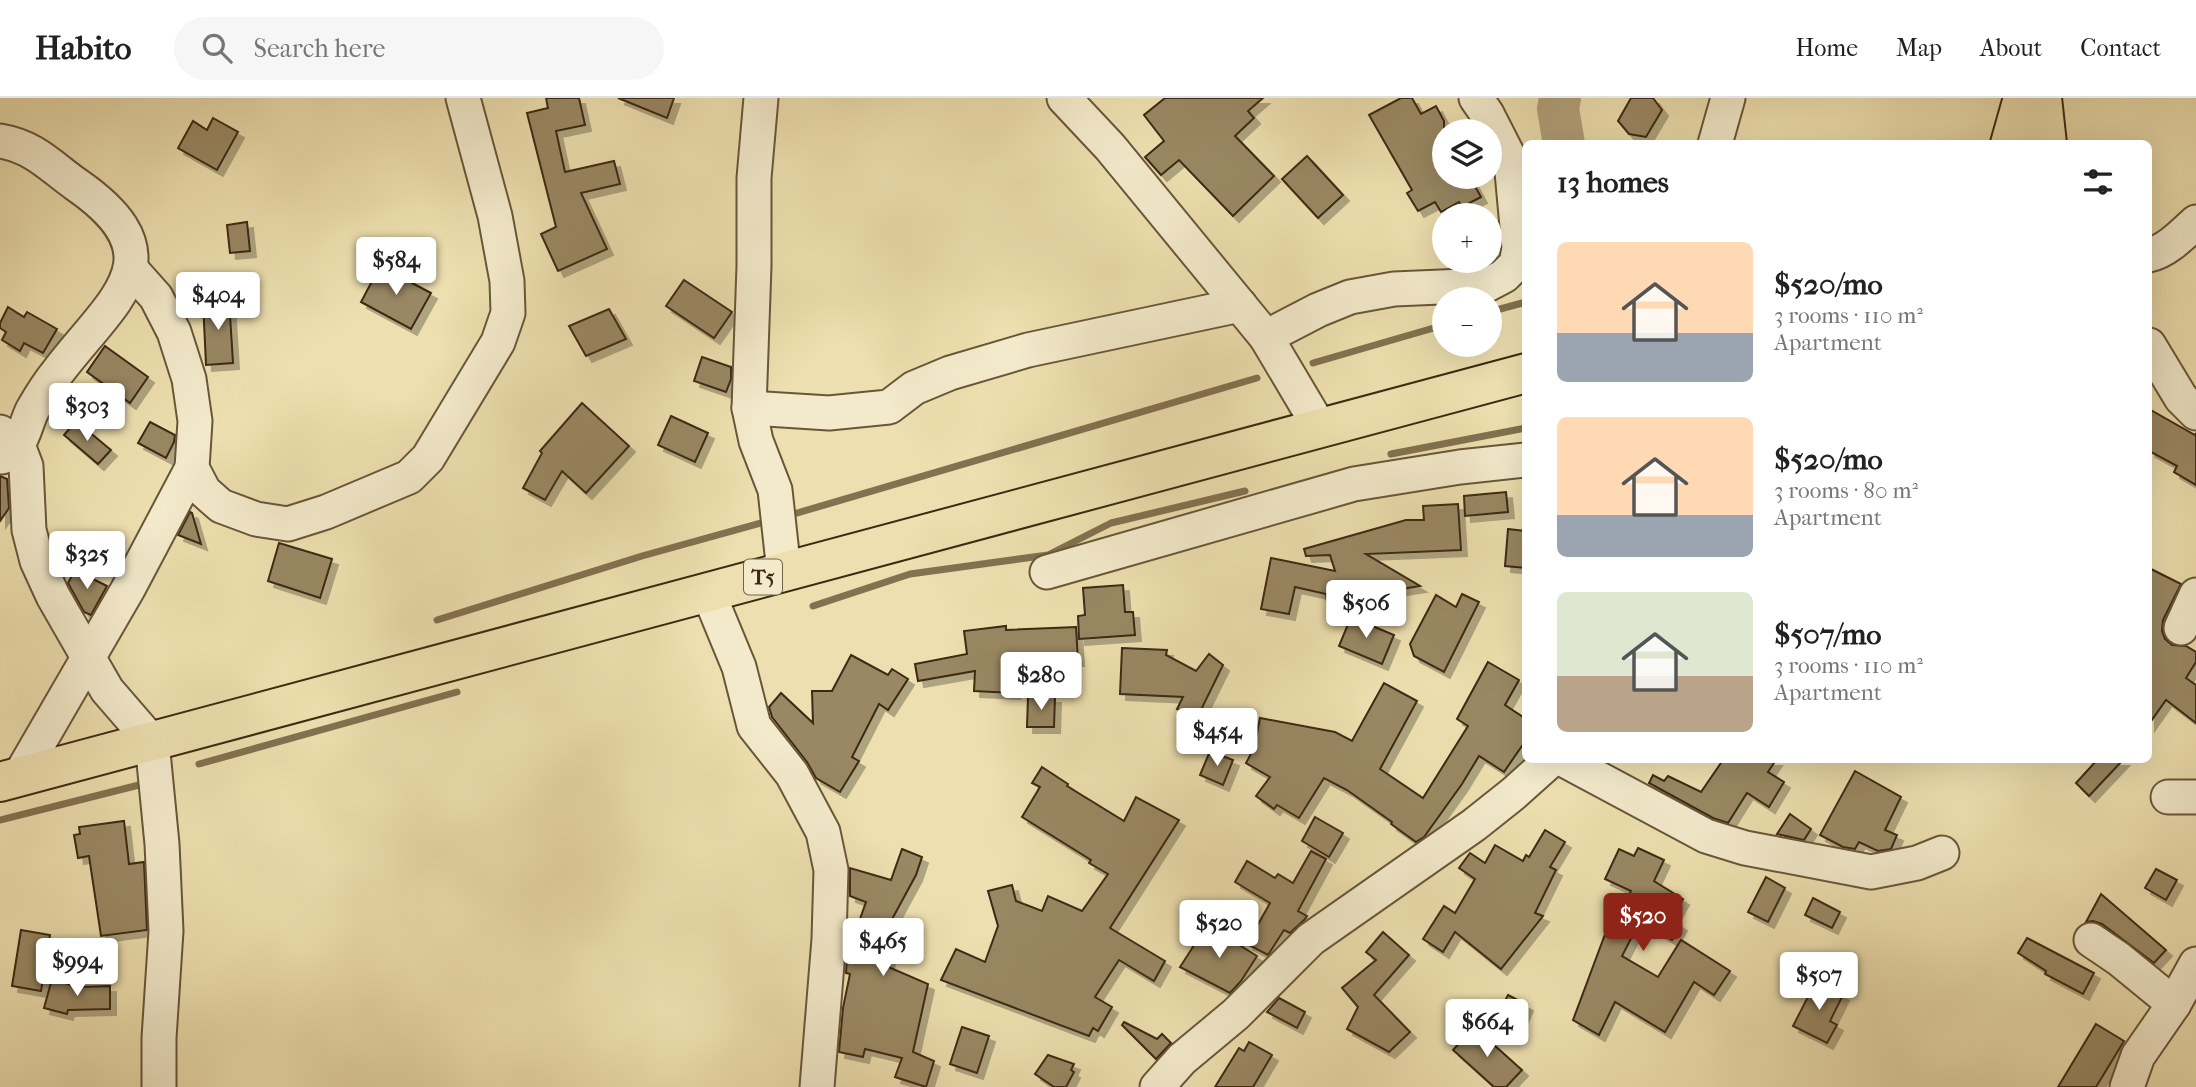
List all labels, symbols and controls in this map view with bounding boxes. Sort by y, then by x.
search box [174,17,664,80]
text: Habito [35,29,132,68]
icon: search [198,29,236,67]
text: Search here [254,33,385,64]
text: Home [1796,34,1858,62]
text: Map [1896,34,1942,62]
text: About [1980,34,2042,62]
text: Contact [2080,34,2161,62]
map controls [1432,119,1502,357]
button: layers [1432,119,1502,189]
icon: filters [2079,163,2117,201]
text: 13 homes [1557,165,1669,200]
button: + [1432,203,1502,273]
pin: $584 [355,238,437,297]
text: $584 [372,246,420,273]
text: $520/mo [1774,267,1883,302]
icon: home [1613,270,1697,354]
pin: $404 [177,272,259,332]
text: $404 [192,281,244,308]
button: − [1432,287,1502,357]
text: 3 rooms · 110 m² [1774,302,1923,329]
text: Apartment [1774,329,1882,356]
pin: $303 [46,384,128,443]
text: $303 [65,392,109,419]
text: $520/mo [1774,442,1883,477]
icon: home [1613,445,1697,529]
text: 3 rooms · 80 m² [1774,477,1918,504]
text: Apartment [1774,504,1882,531]
pin: $325 [46,532,128,591]
text: $325 [65,540,109,567]
road number: T5 [744,560,782,594]
pin: $506 [1325,580,1407,640]
text: $506 [1342,589,1390,616]
text: $507/mo [1774,617,1881,652]
icon: home [1613,620,1697,704]
pin: $280 [1000,652,1082,712]
text: 3 rooms · 110 m² [1774,652,1923,679]
text: $280 [1017,661,1065,688]
text: Apartment [1774,679,1882,706]
pin: $454 [1176,708,1258,768]
text: $454 [1192,717,1242,744]
pin: $520 [1602,894,1684,953]
pin: $520 [1178,900,1260,960]
text: $520 [1619,902,1667,929]
text: $520 [1195,909,1243,936]
pin: $465 [842,918,924,978]
text: $465 [859,927,907,954]
pin: $994 [36,939,118,998]
text: $994 [52,947,102,974]
pin: $507 [1778,953,1860,1012]
text: $507 [1796,961,1842,988]
pin: $664 [1446,1000,1528,1059]
text: $664 [1461,1008,1513,1035]

